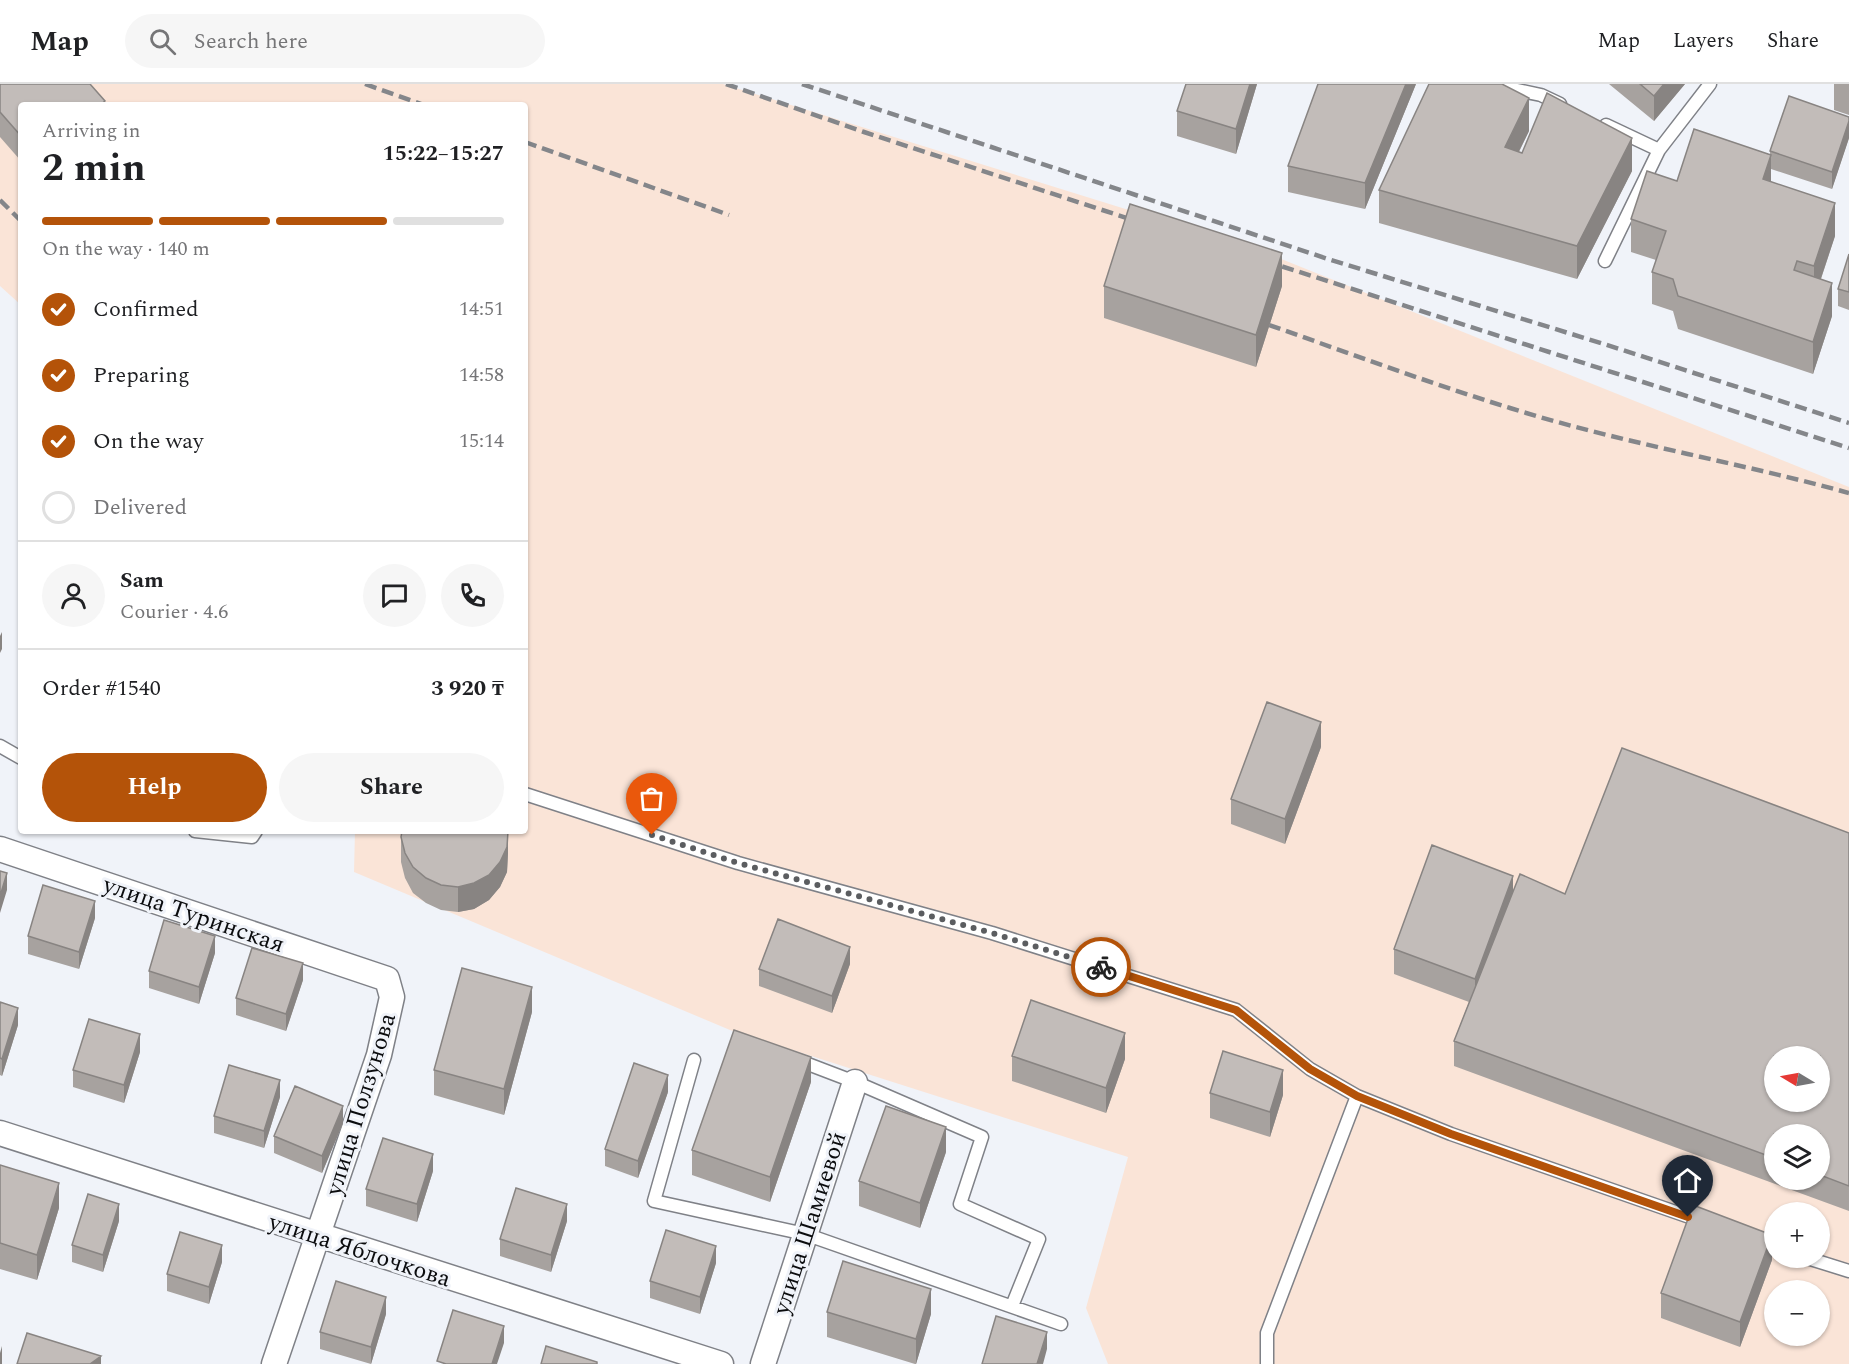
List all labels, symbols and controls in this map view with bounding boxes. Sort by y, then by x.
search box [125,14,545,68]
text: Map [30,20,89,63]
icon: search [146,25,179,58]
text: Search here [194,25,308,58]
text: Map [1598,25,1640,57]
text: Layers [1673,25,1734,57]
text: Share [1767,25,1819,57]
text: Arriving in [42,116,140,146]
text: 15:22–15:27 [382,137,504,170]
text: 2 min [42,139,146,198]
text: On the way · 140 m [42,234,210,264]
icon: check [42,293,75,326]
text: Confirmed [93,293,199,326]
text: 14:51 [459,294,504,324]
icon: check [42,359,75,392]
text: Preparing [93,359,190,392]
text: 14:58 [459,360,504,390]
icon: check [42,425,75,458]
text: On the way [93,425,204,458]
text: 15:14 [459,426,504,456]
text: Delivered [93,491,187,524]
button: person [42,564,105,627]
text: Sam [120,564,164,597]
button: chat [363,564,426,627]
button: phone [441,564,504,627]
text: Courier · 4.6 [120,597,228,627]
text: Order #1540 [42,672,161,705]
text: 3 920 ₸ [431,672,504,705]
button: Help [42,753,267,822]
button: Share [279,753,504,822]
pin [626,773,677,835]
icon: bag [635,782,668,815]
street label: улица Туринская [97,867,289,963]
courier [1071,937,1131,997]
icon: bike [1085,951,1118,984]
street label: улица Ползунова [316,1008,406,1201]
north arrow [1764,1046,1830,1112]
map controls [1764,1046,1830,1346]
button: layers [1764,1124,1830,1190]
street label: улица Шамиевой [763,1127,856,1320]
pin [1662,1155,1713,1217]
icon: home [1671,1164,1704,1197]
button: + [1764,1202,1830,1268]
street label: улица Яблочкова [263,1204,456,1297]
button: − [1764,1280,1830,1346]

